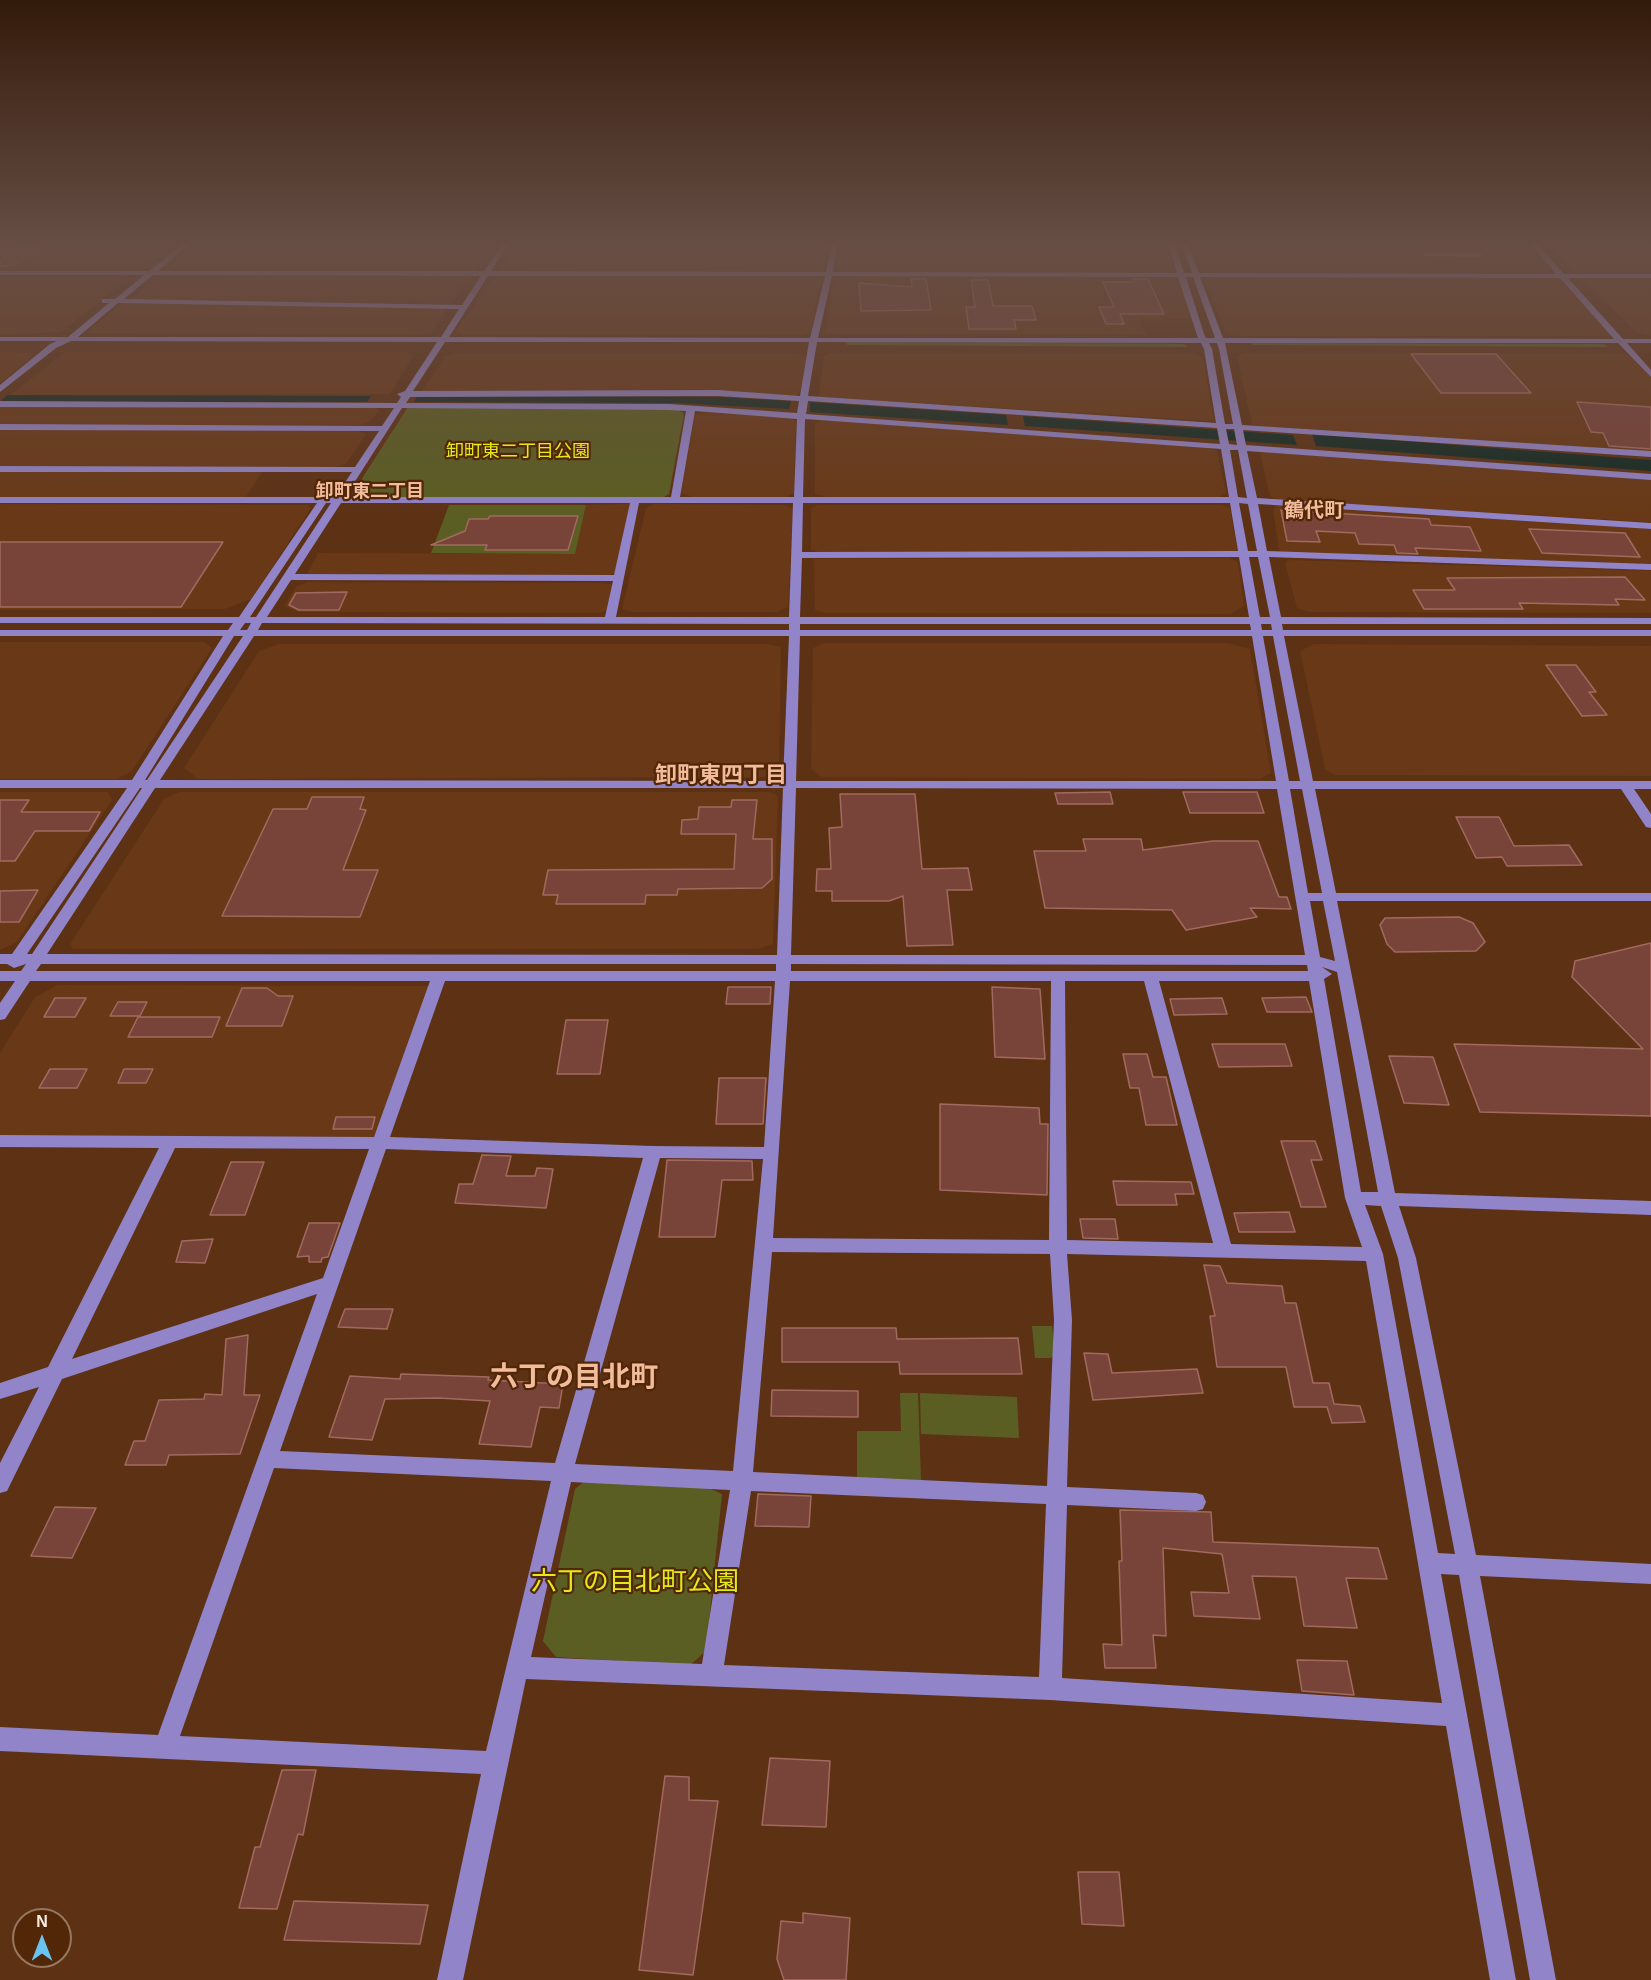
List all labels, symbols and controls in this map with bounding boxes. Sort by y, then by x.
park label: 卸町東二丁目公園 [446,441,590,463]
district label: 卸町東二丁目 [316,481,424,503]
district label: 鶴代町 [1284,499,1344,523]
district label: 卸町東四丁目 [655,763,787,789]
district label: 六丁の目北町 [490,1361,658,1395]
park label: 六丁の目北町公園 [531,1567,739,1599]
north arrow [12,1908,72,1968]
text: N [36,1913,48,1930]

